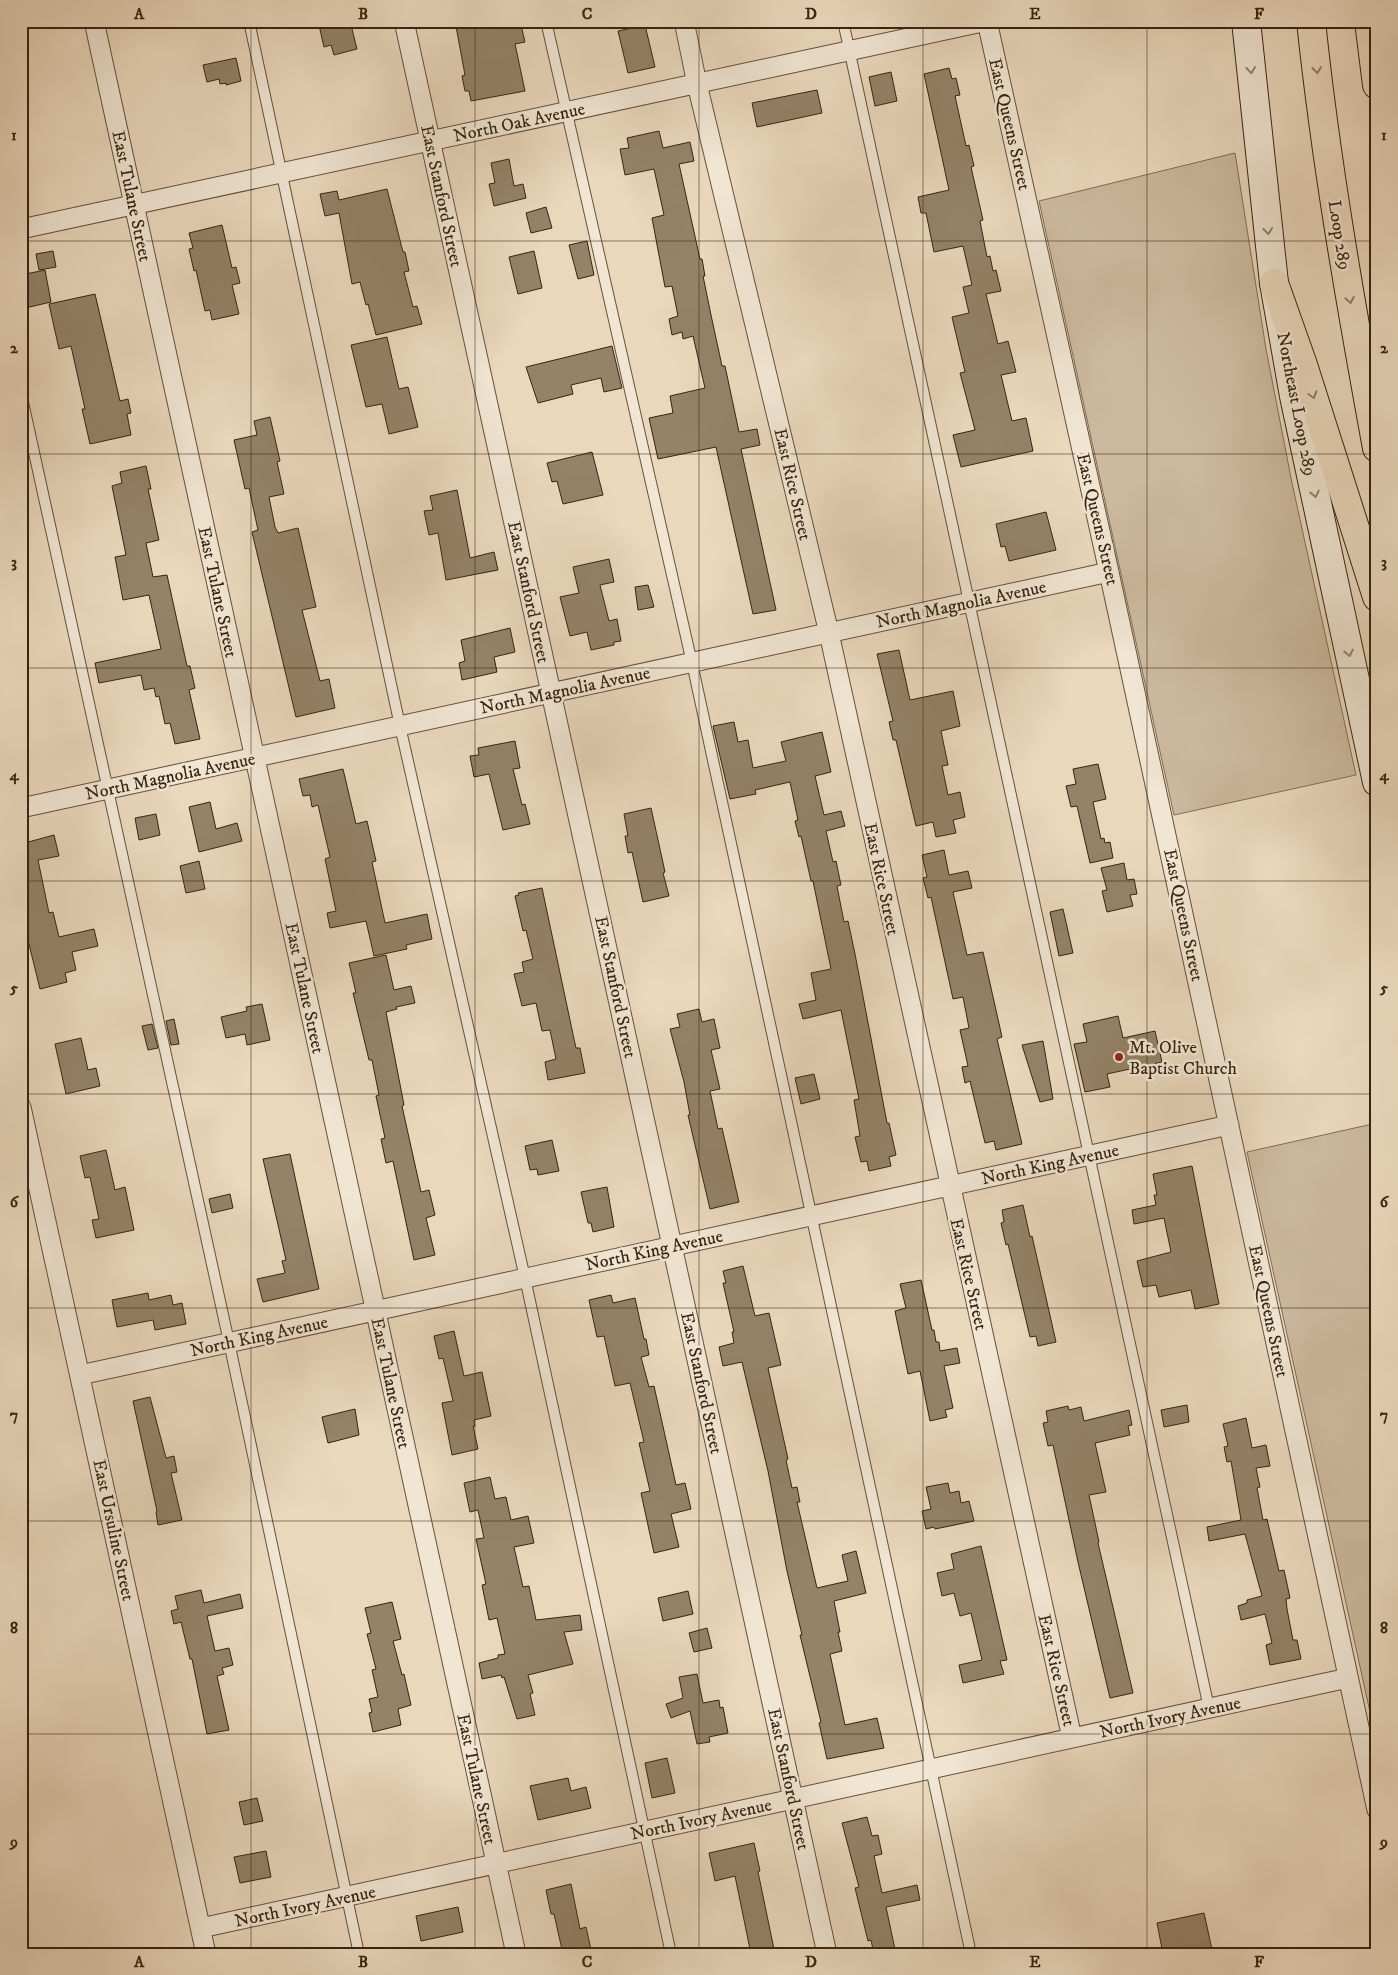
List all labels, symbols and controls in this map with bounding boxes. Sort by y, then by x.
text: A [133,4,145,24]
text: B [358,4,368,24]
text: C [582,4,592,24]
text: D [805,4,817,24]
text: E [1029,4,1041,24]
text: F [1254,4,1264,24]
street label: East Queens Street [983,56,1035,193]
one-way arrow [1245,66,1256,74]
one-way arrow [1311,66,1322,74]
street label: North Oak Avenue [451,98,587,148]
street label: East Stanford Street [415,123,467,269]
text: 1 [11,125,17,145]
text: 1 [1381,125,1387,145]
street label: East Tulane Street [106,129,156,264]
street label: Loop 289 [1323,199,1355,272]
one-way arrow [1262,228,1273,236]
one-way arrow [1344,295,1354,304]
street label: Northeast Loop 289 [1271,330,1321,478]
text: 2 [10,338,19,358]
text: 2 [1380,338,1389,358]
one-way arrow [1307,391,1317,399]
street label: East Rice Street [768,426,816,543]
street label: East Queens Street [1071,451,1123,588]
one-way arrow [1309,490,1320,499]
street label: East Stanford Street [502,519,554,665]
street label: East Tulane Street [192,525,242,660]
text: 3 [11,552,17,572]
text: 3 [1381,552,1387,572]
street label: North Magnolia Avenue [874,576,1048,634]
one-way arrow [1343,649,1354,658]
street label: North Magnolia Avenue [478,662,652,720]
street label: North Magnolia Avenue [83,748,257,806]
text: 4 [8,765,19,785]
text: 4 [1378,765,1389,785]
street label: East Rice Street [858,821,904,938]
street label: East Queens Street [1158,847,1208,984]
street label: East Stanford Street [589,914,641,1060]
street label: East Tulane Street [279,921,329,1056]
text: 5 [9,978,18,998]
text: 5 [1379,978,1388,998]
place label: Mt. Olive Baptist Church [1129,1037,1237,1080]
marker: Mt. Olive Baptist Church [1113,1051,1125,1063]
street label: North King Avenue [979,1140,1121,1190]
text: 6 [10,1192,20,1212]
text: 6 [1380,1192,1390,1212]
street label: East Rice Street [944,1216,992,1333]
street label: North King Avenue [583,1226,725,1276]
street label: East Queens Street [1243,1243,1293,1380]
street label: East Stanford Street [675,1310,727,1456]
street label: North King Avenue [188,1312,330,1362]
street label: East Tulane Street [365,1316,415,1451]
text: 7 [10,1405,18,1425]
text: 7 [1380,1405,1388,1425]
street label: East Ursuline Street [87,1457,139,1603]
street label: East Rice Street [1032,1612,1080,1729]
text: 8 [10,1618,18,1638]
text: 8 [1380,1618,1388,1638]
street label: North Ivory Avenue [1098,1692,1243,1744]
street label: East Stanford Street [762,1706,814,1852]
street label: East Tulane Street [451,1712,501,1847]
street label: North Ivory Avenue [629,1794,774,1846]
text: 9 [9,1832,18,1852]
text: 9 [1379,1832,1388,1852]
street label: North Ivory Avenue [233,1881,378,1933]
text: A [133,1952,145,1972]
text: B [358,1952,368,1972]
text: C [582,1952,592,1972]
text: D [805,1952,817,1972]
text: E [1029,1952,1041,1972]
text: F [1254,1952,1264,1972]

